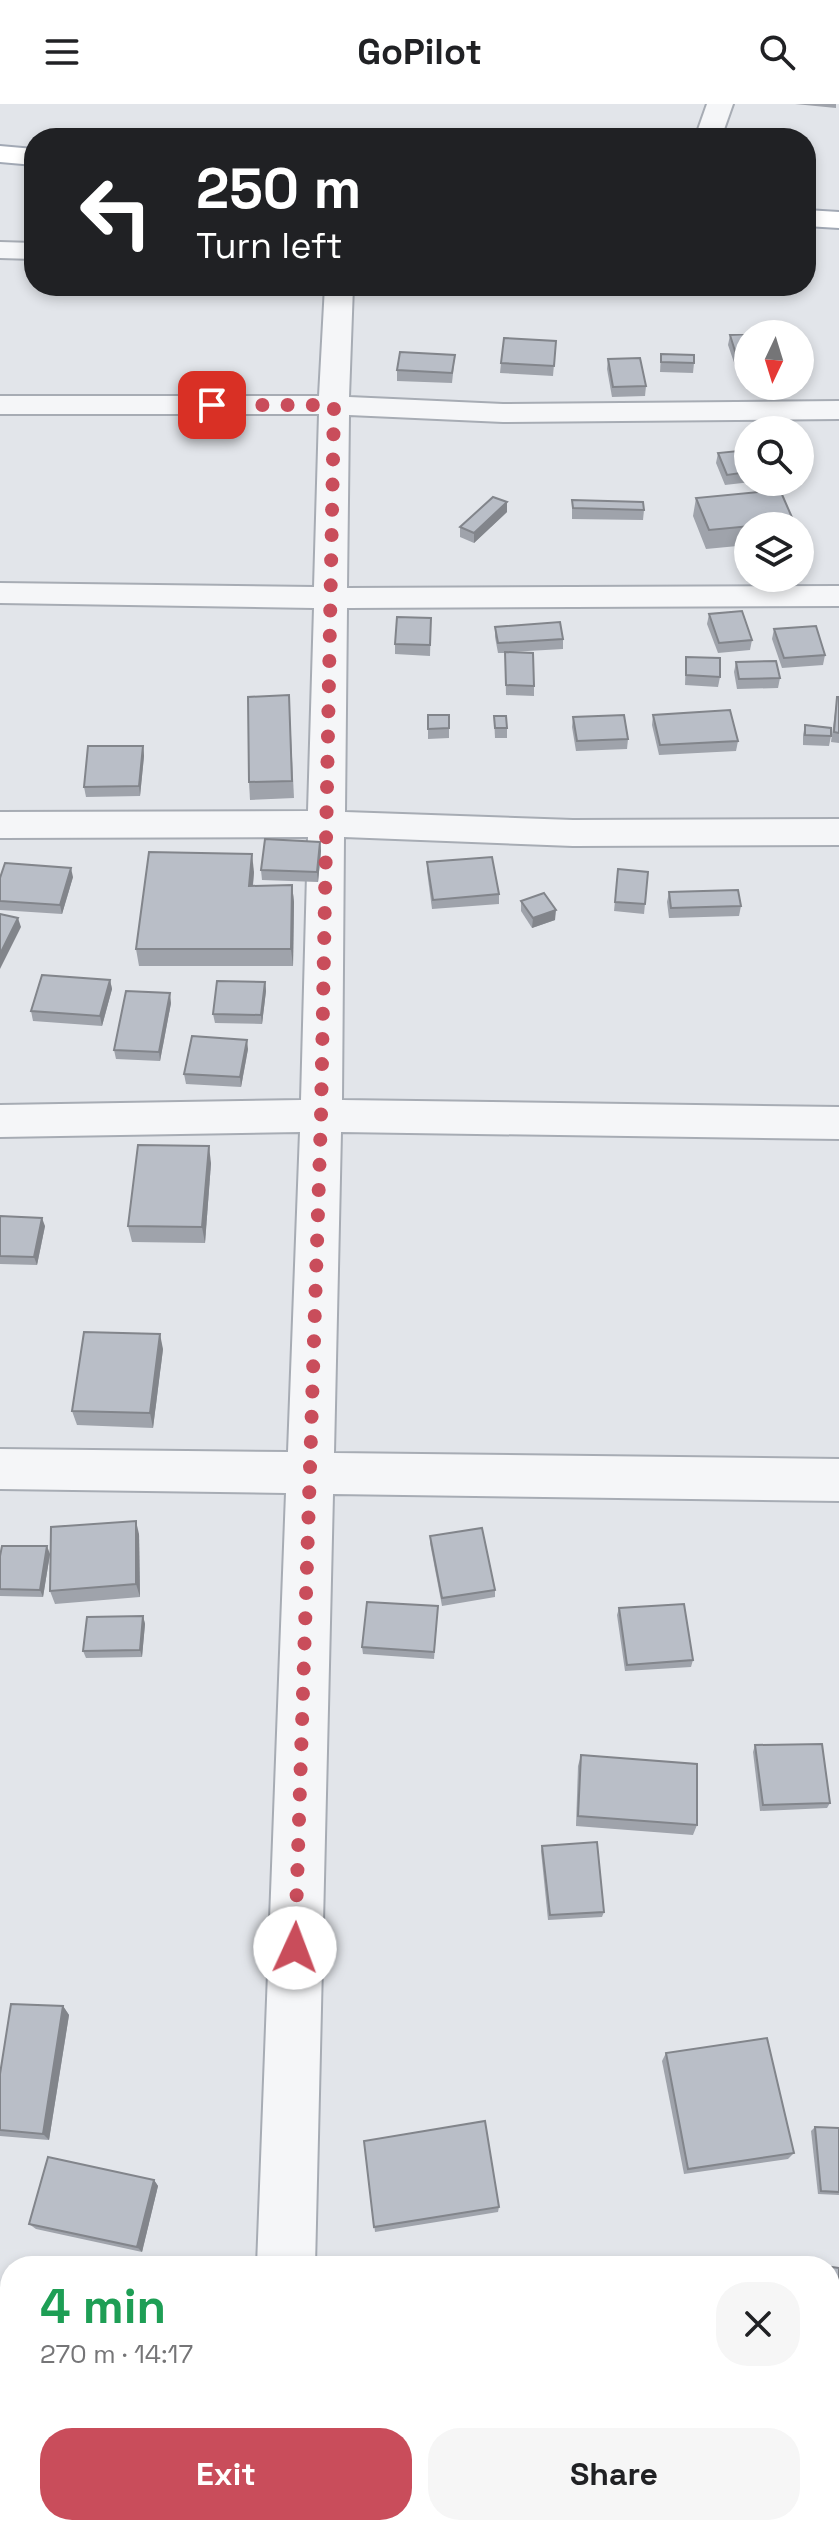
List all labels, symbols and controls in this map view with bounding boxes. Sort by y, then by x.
text: GoPilot [357,29,482,75]
icon: menu [40,30,84,74]
icon: search [755,30,799,74]
text: 250 m [196,153,361,224]
icon: left [64,160,168,264]
text: Turn left [196,223,343,269]
north arrow [734,320,814,400]
map controls [734,320,814,592]
pin [178,371,246,439]
icon: arrive [190,383,234,427]
button: search [734,416,814,496]
button: layers [734,512,814,592]
position arrow [253,1906,337,1990]
text: 4 min [40,2276,166,2337]
button: close [716,2282,800,2366]
text: 270 m · 14:17 [40,2337,193,2371]
button: Exit [40,2428,412,2520]
button: Share [428,2428,800,2520]

